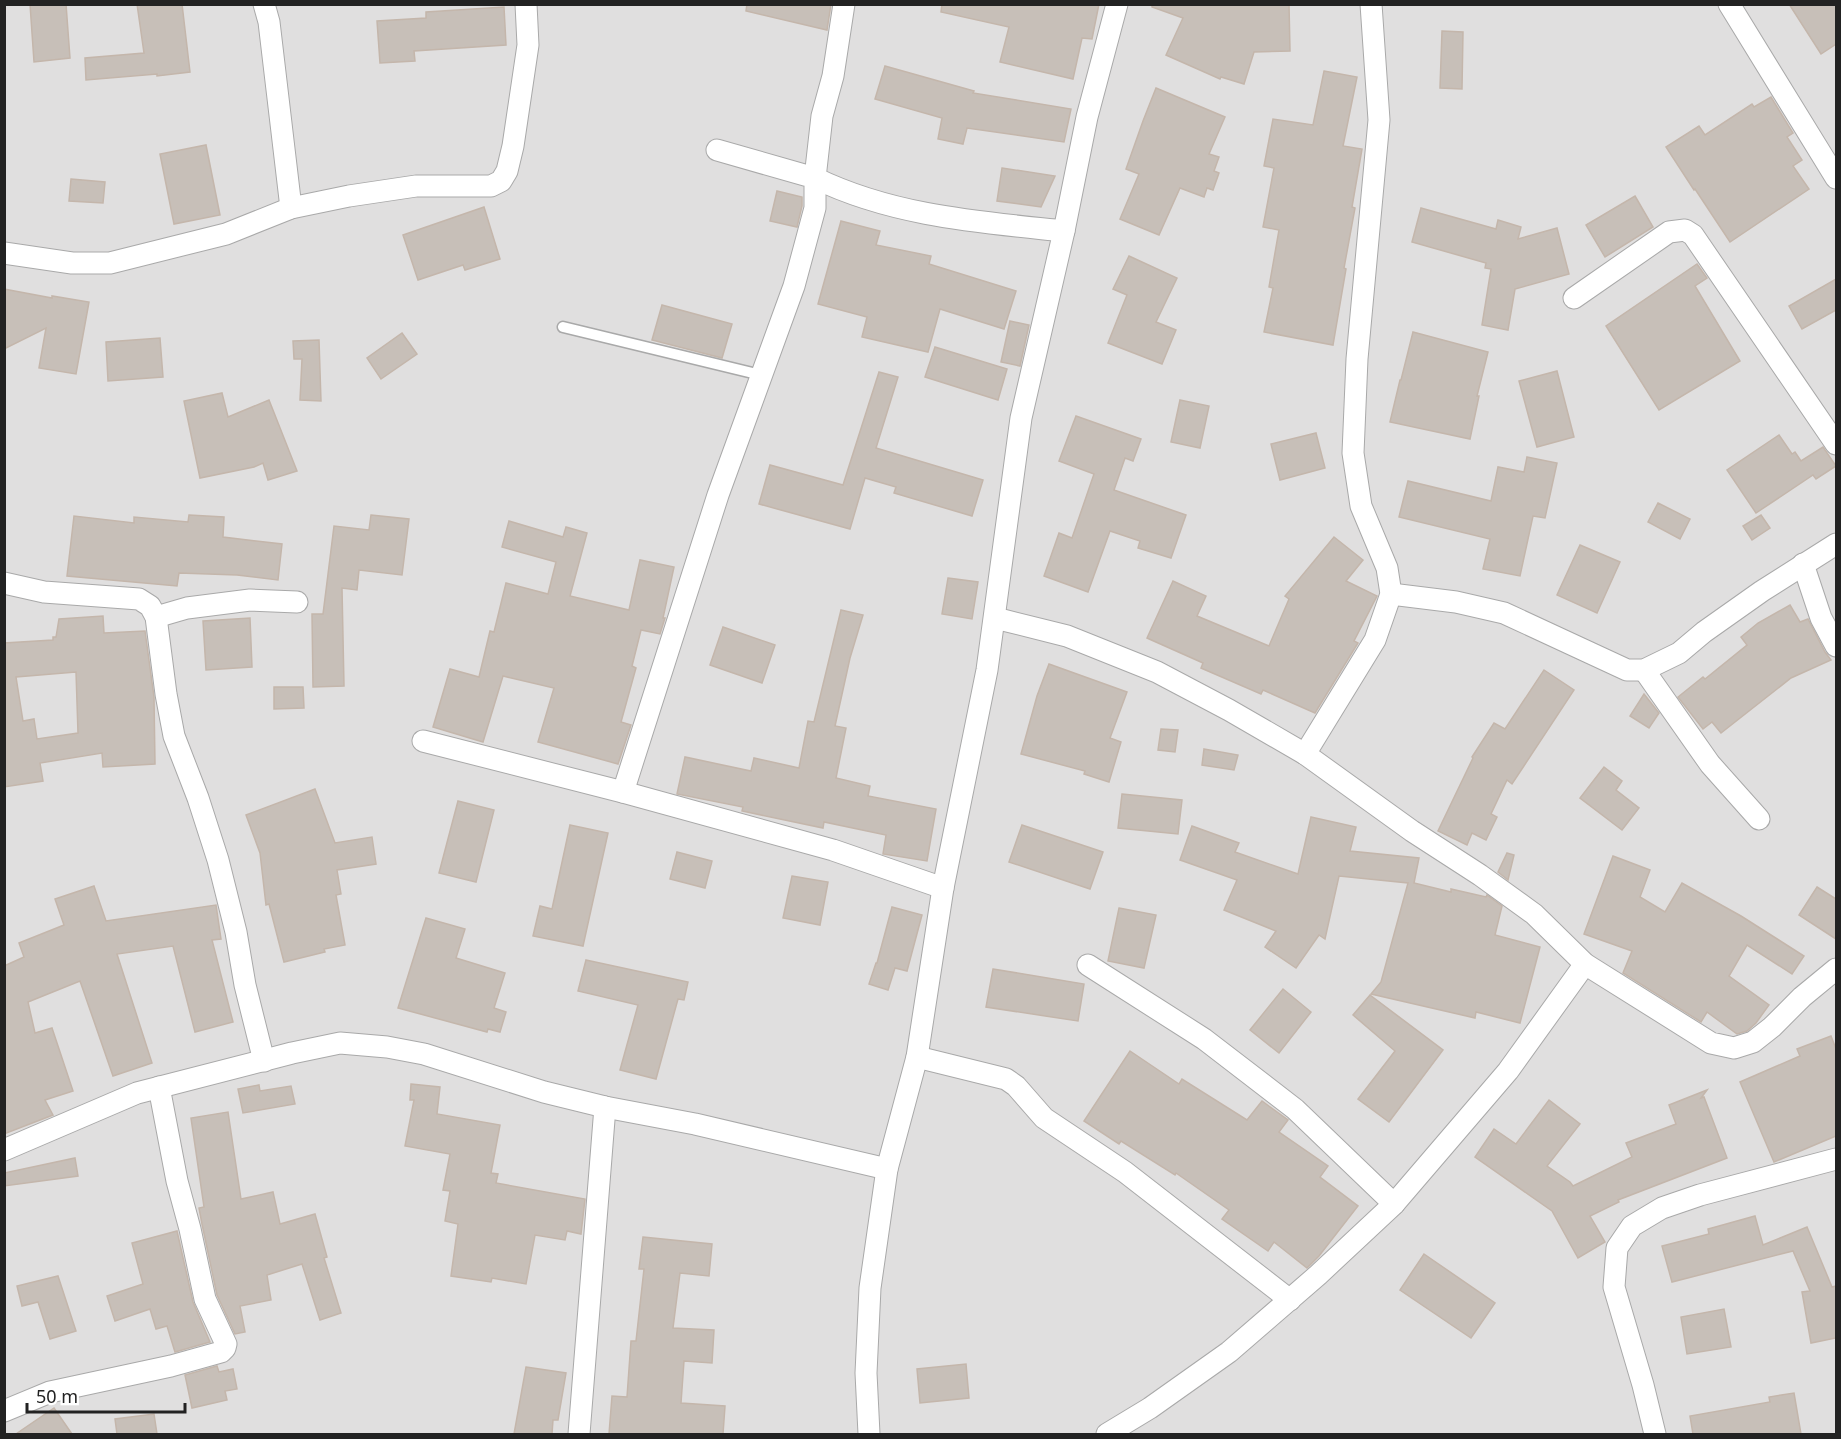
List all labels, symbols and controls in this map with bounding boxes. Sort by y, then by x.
scale bar [27,1376,184,1414]
text: 50 m [36,1384,78,1408]

